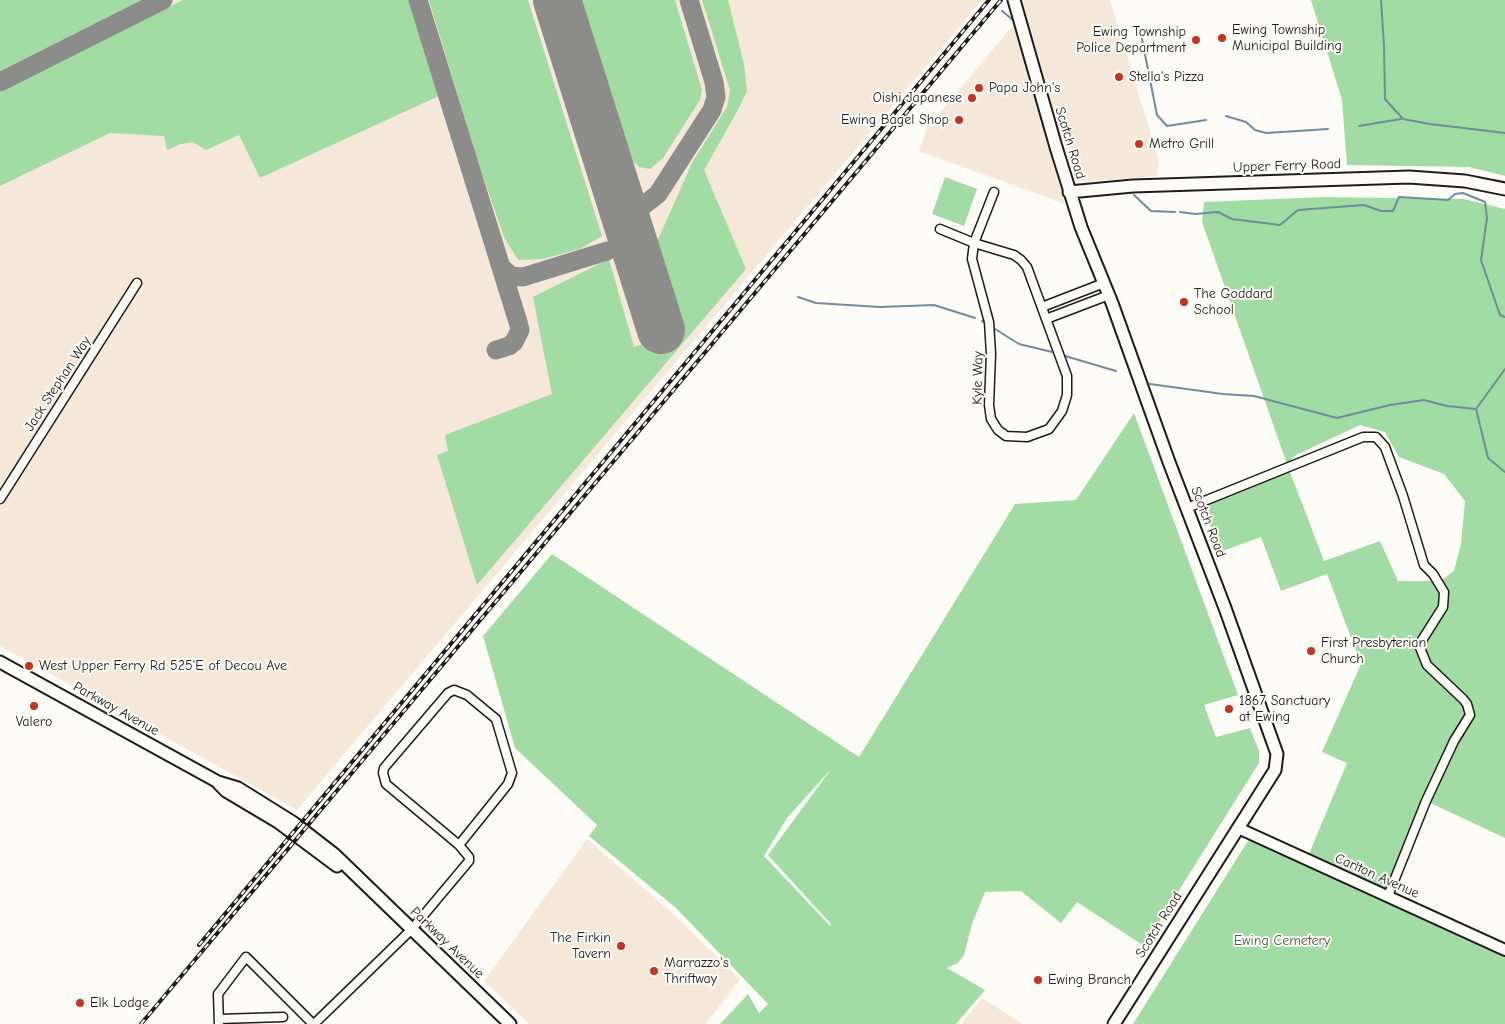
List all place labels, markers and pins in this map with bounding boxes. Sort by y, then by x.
place label: Ewing Township Municipal Building [1232,22,1342,54]
place label: Ewing Township Police Department [1076,24,1186,56]
marker: Ewing Township Municipal Building [1216,32,1228,44]
marker: Ewing Township Police Department [1190,34,1202,46]
place label: Stella's Pizza [1129,69,1204,85]
marker: Stella's Pizza [1113,71,1125,83]
place label: Papa John's [989,80,1060,96]
marker: Papa John's [973,82,985,94]
place label: Oishi Japanese [873,90,962,106]
marker: Oishi Japanese [966,92,978,104]
place label: Ewing Bagel Shop [841,112,949,128]
marker: Ewing Bagel Shop [953,114,965,126]
place label: Metro Grill [1149,136,1214,152]
marker: Metro Grill [1133,138,1145,150]
place label: The Goddard School [1194,286,1273,318]
marker: The Goddard School [1178,296,1190,308]
place label: First Presbyterian Church [1321,635,1426,668]
marker: First Presbyterian Church [1305,645,1317,657]
place label: West Upper Ferry Rd 525'E of Decou Ave [39,658,287,674]
marker: West Upper Ferry Rd 525'E of Decou Ave [23,660,35,672]
place label: 1867 Sanctuary at Ewing [1239,693,1330,726]
marker: Valero [28,700,40,712]
marker: 1867 Sanctuary at Ewing [1223,703,1235,715]
place label: Valero [16,714,52,730]
place label: The Firkin Tavern [550,930,611,962]
marker: The Firkin Tavern [615,940,627,952]
place label: Marrazzo's Thriftway [664,955,729,988]
marker: Marrazzo's Thriftway [648,965,660,977]
place label: Ewing Branch [1048,972,1131,988]
marker: Ewing Branch [1032,974,1044,986]
place label: Elk Lodge [90,995,149,1011]
marker: Elk Lodge [74,997,86,1009]

